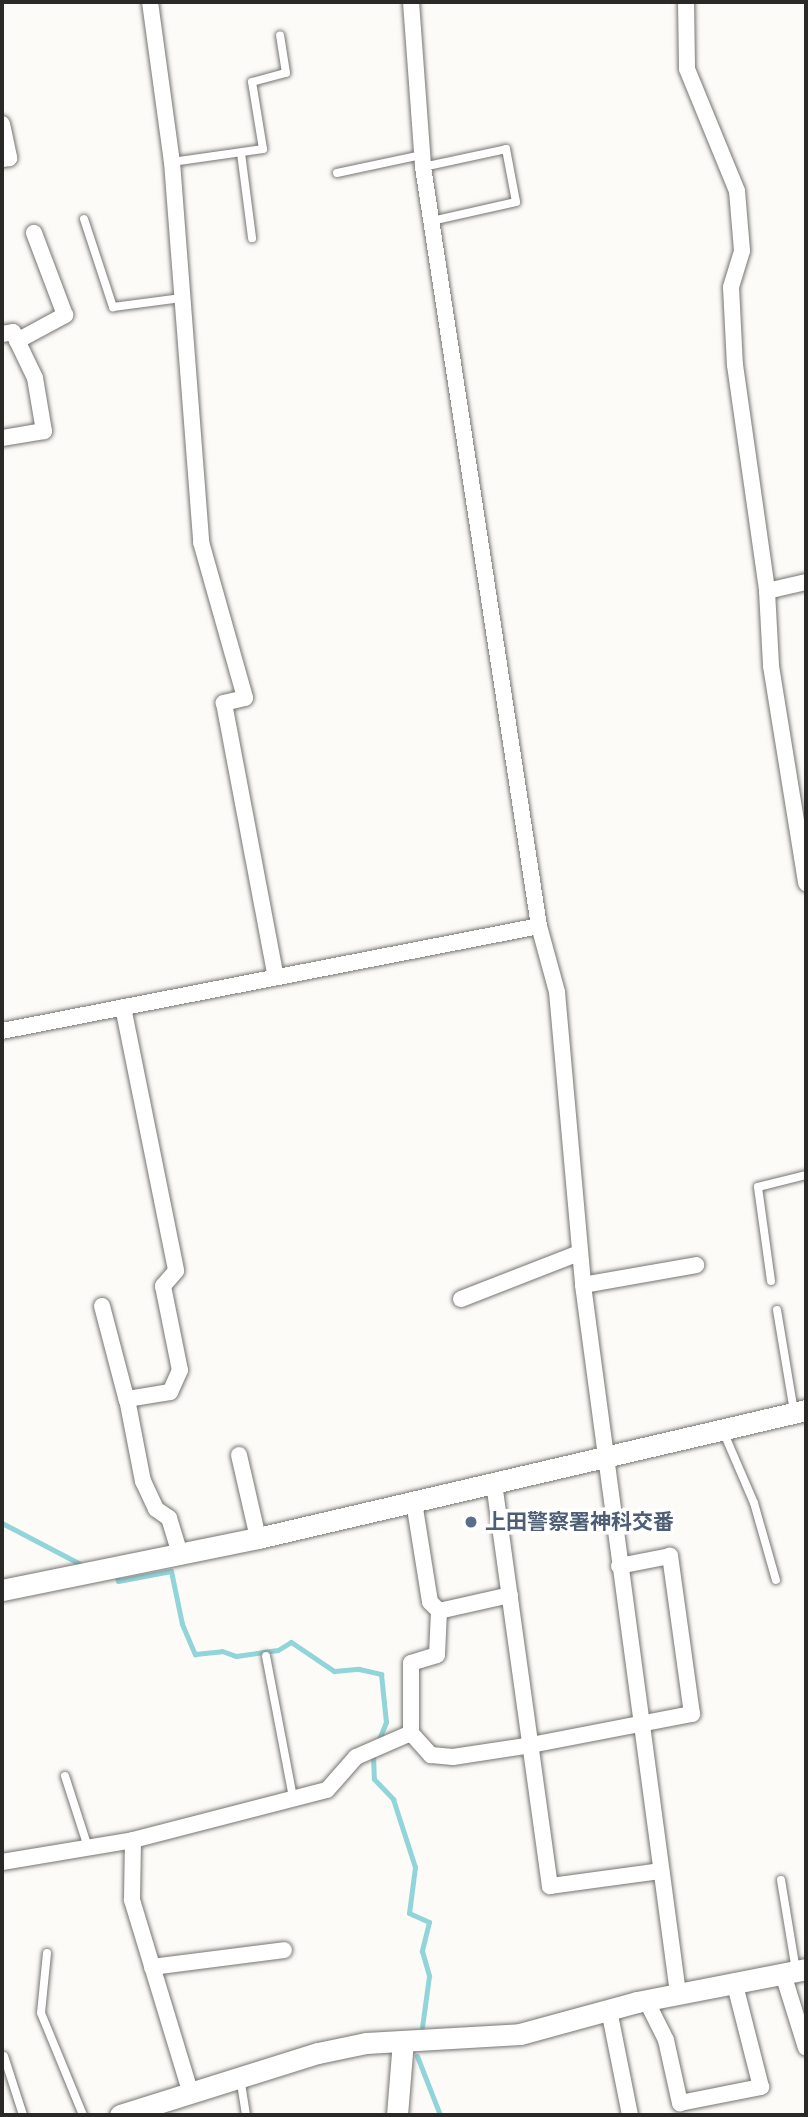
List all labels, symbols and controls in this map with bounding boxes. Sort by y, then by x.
place label: 上田警察署神科交番 [485,1509,674,1535]
marker: 上田警察署神科交番 [463,1514,479,1530]

